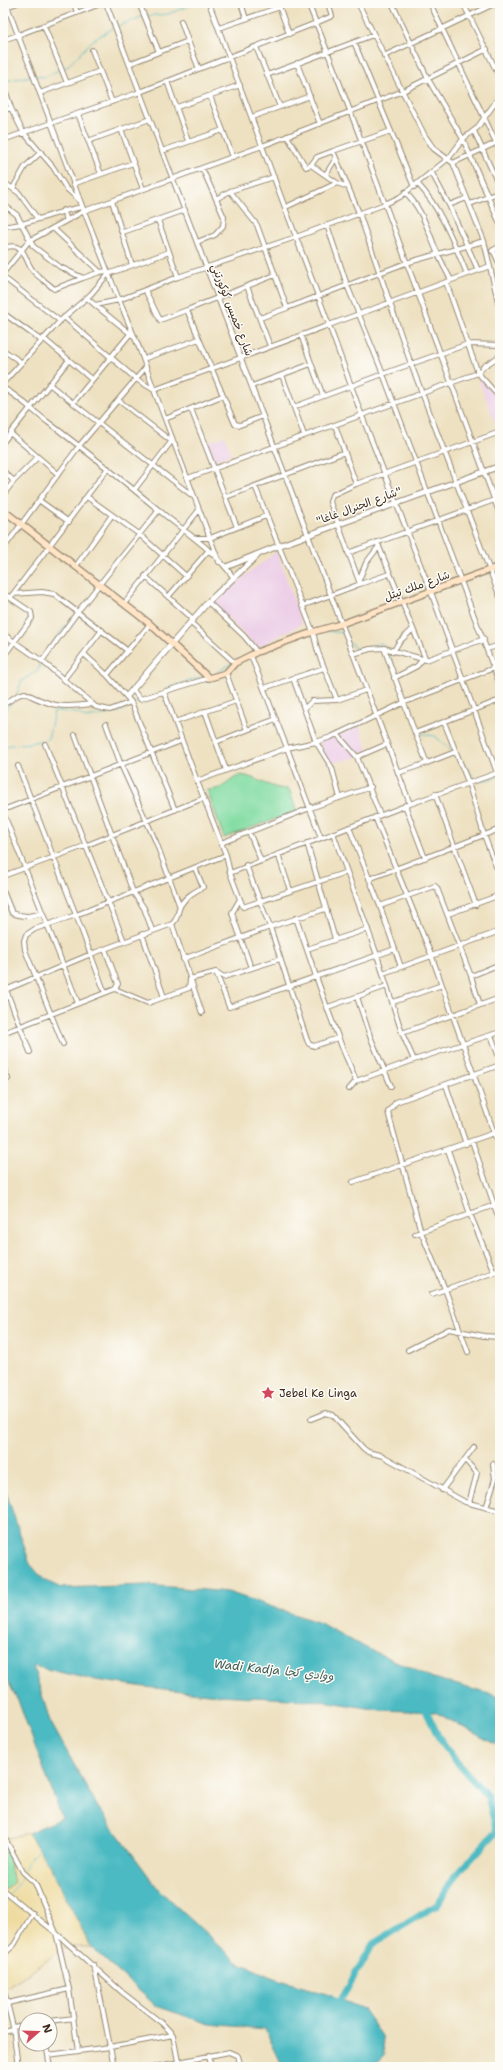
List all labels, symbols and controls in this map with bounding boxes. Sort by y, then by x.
street label: شارع خميس كوكورتني [205,262,256,359]
street label: "شارع الجنرال غاغا" [314,484,404,529]
street label: شارع ملك تيتل [382,567,452,606]
place icon: Jebel Ke Linga [260,1385,276,1401]
place label: Jebel Ke Linga [279,1386,357,1401]
water label: Wadi Kadja ووادي كجا [213,1656,335,1685]
north arrow [18,2012,58,2052]
text: N [38,2022,56,2036]

